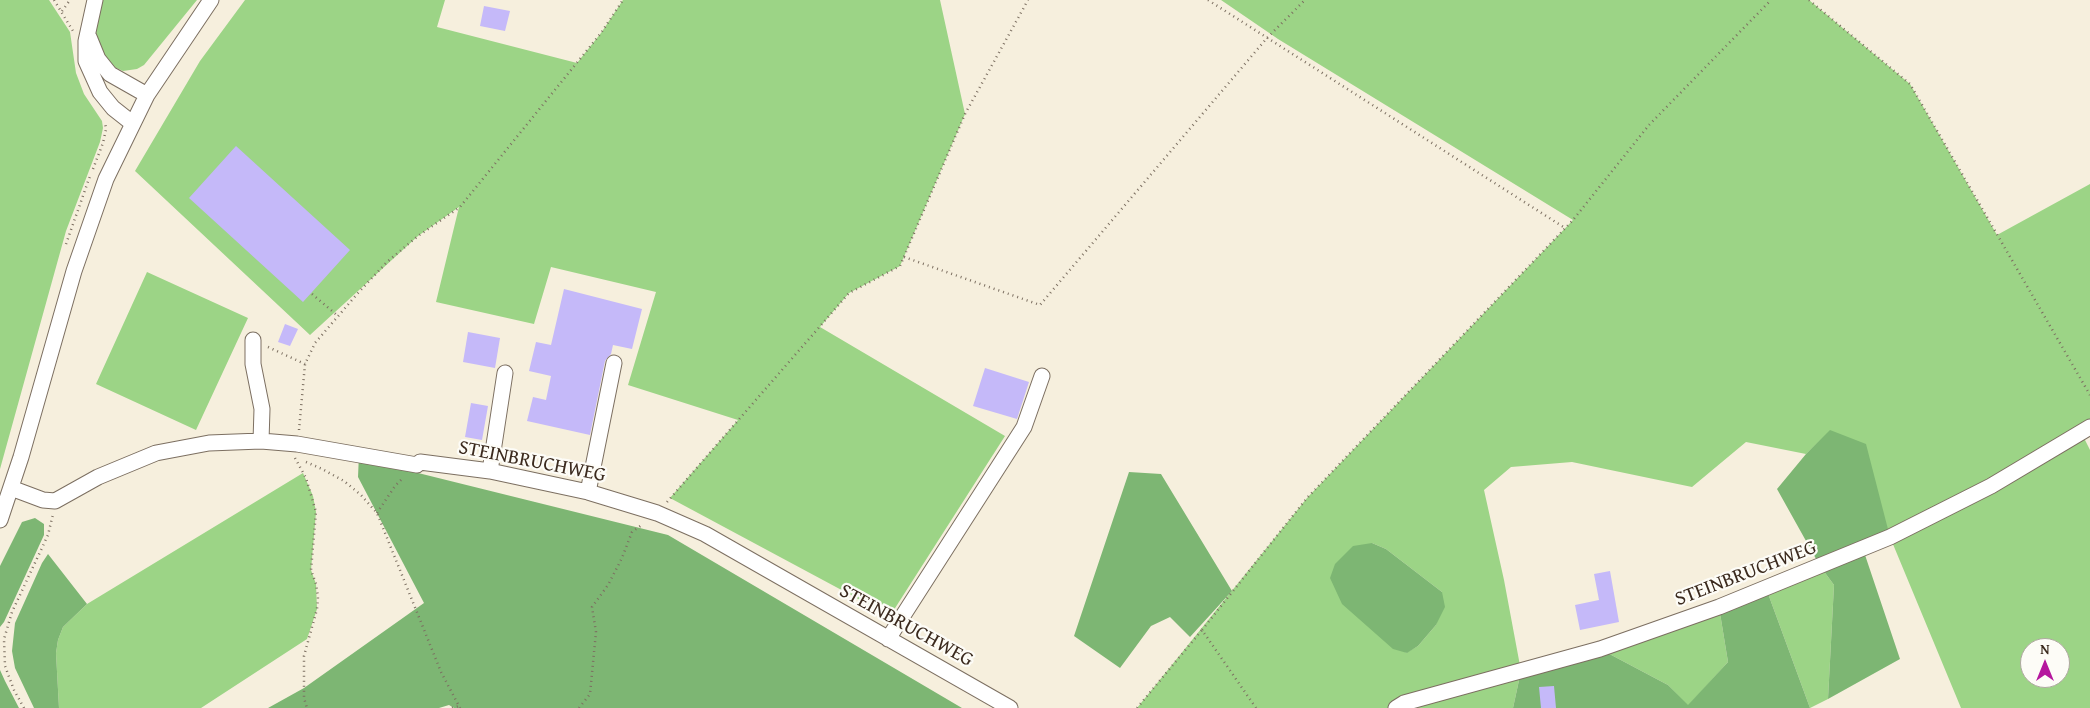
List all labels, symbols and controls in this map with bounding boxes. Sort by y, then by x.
street label: STEINBRUCHWEG [456,436,608,488]
street label: STEINBRUCHWEG [1672,536,1820,612]
street label: STEINBRUCHWEG [835,579,977,673]
north arrow [2020,638,2070,688]
text: N [2040,639,2050,659]

